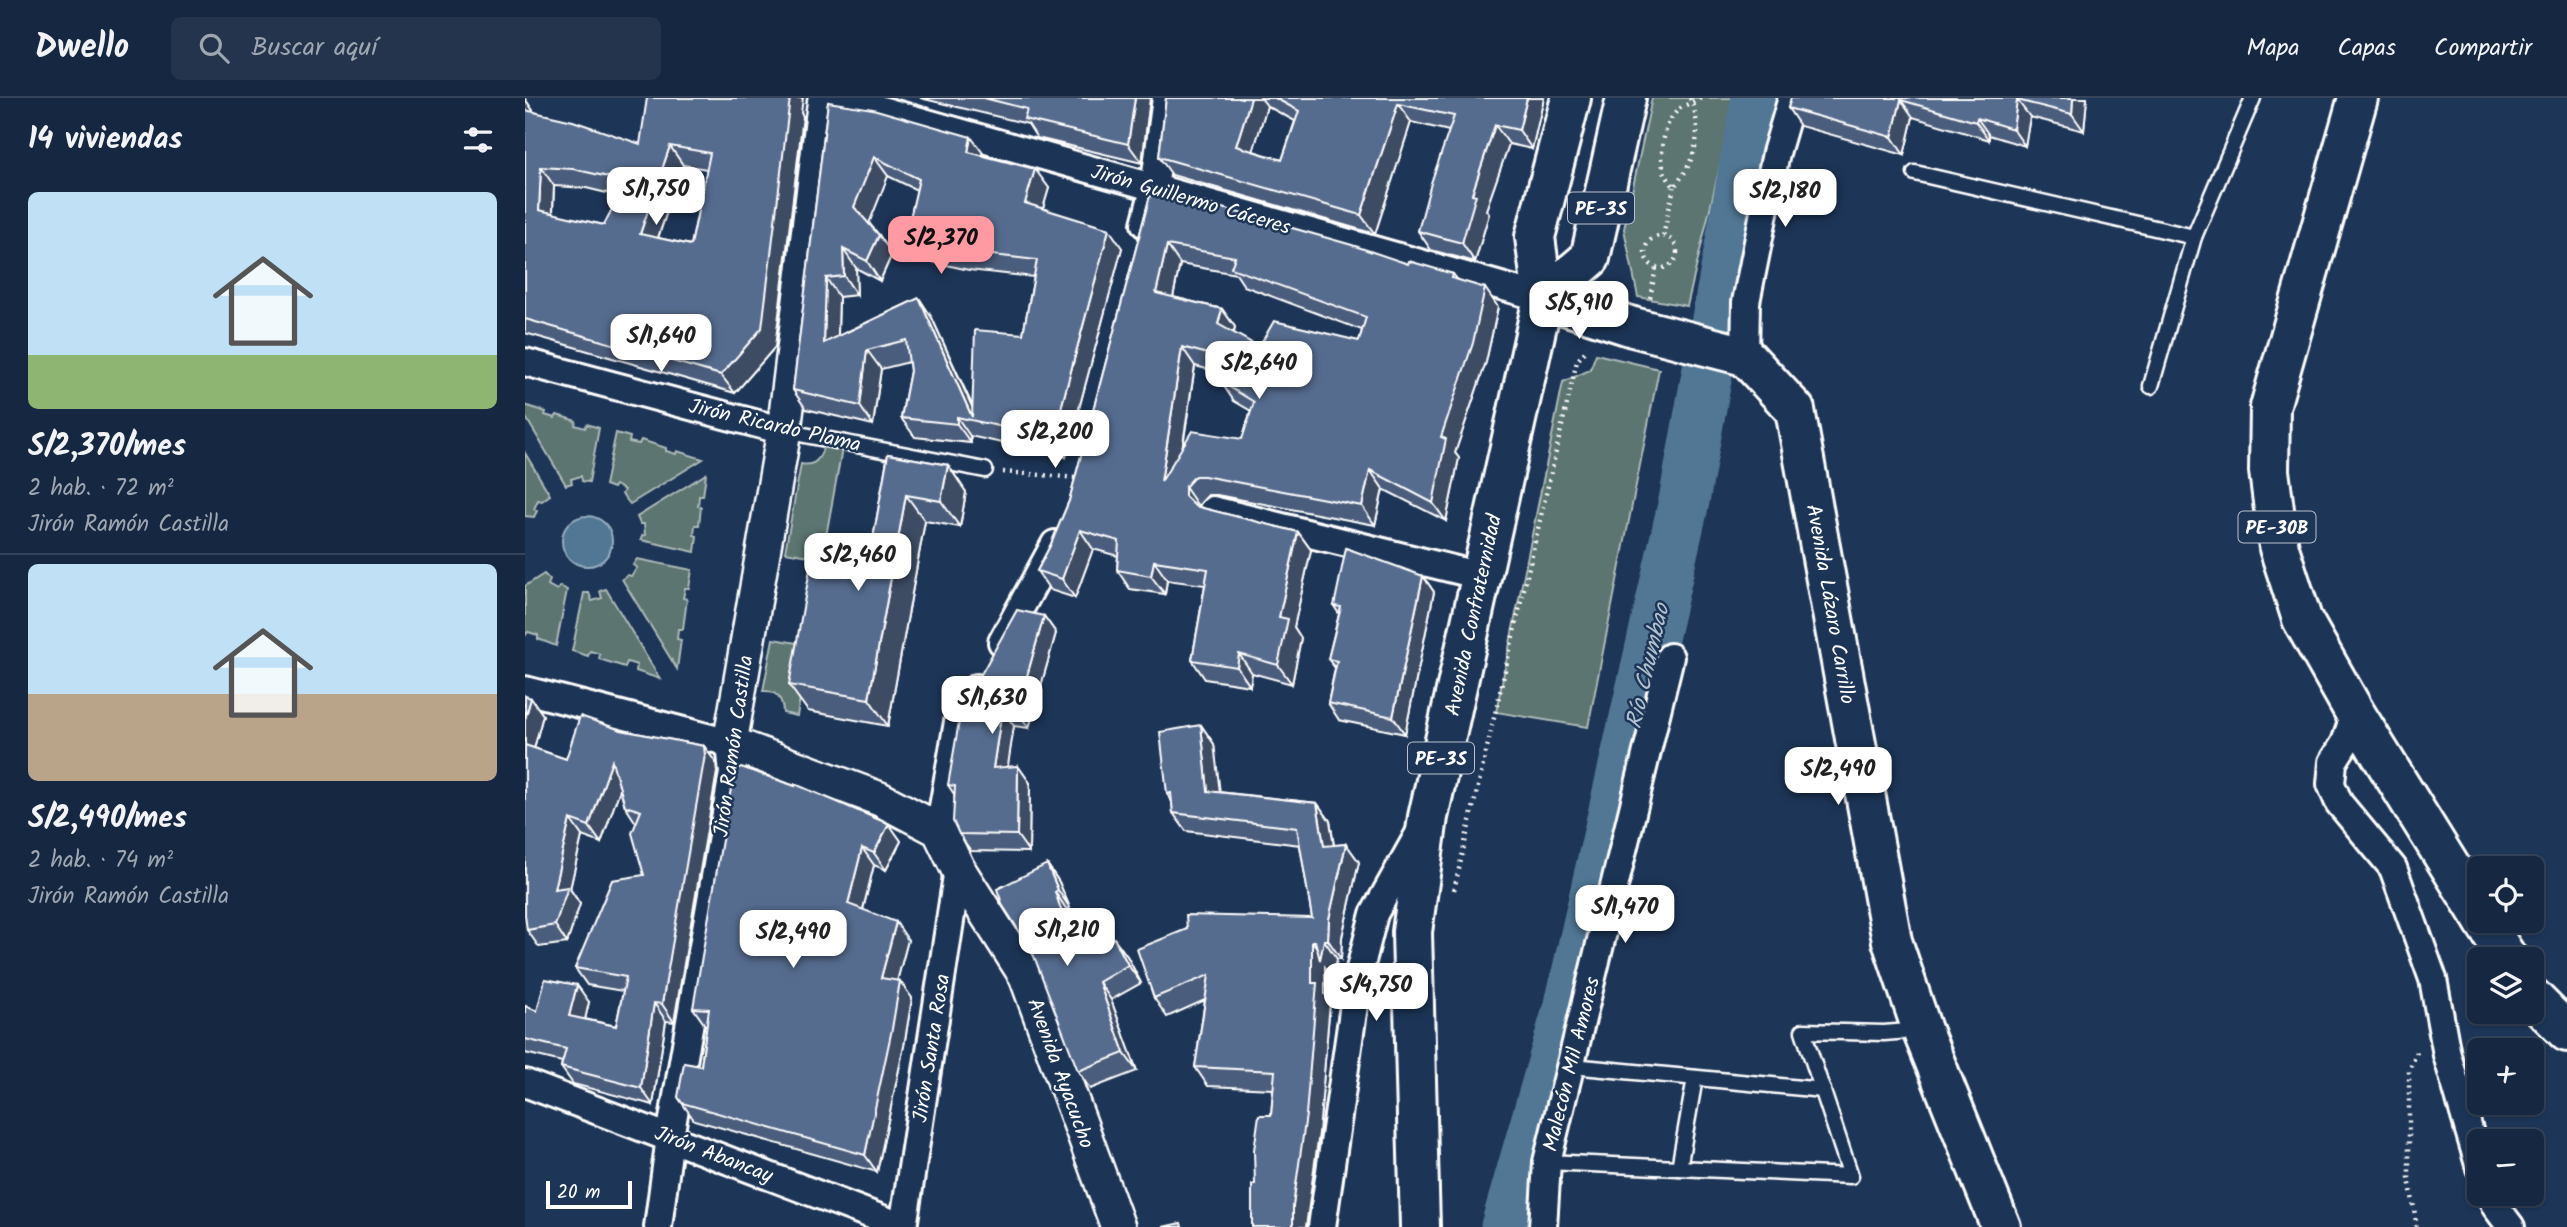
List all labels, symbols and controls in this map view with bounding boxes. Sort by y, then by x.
search box [171,17,661,80]
text: Dwello [35,22,129,75]
text: Buscar aquí [251,27,377,69]
icon: search [195,29,233,67]
text: Mapa [2247,29,2299,68]
text: Capas [2337,29,2396,68]
text: Compartir [2434,29,2532,68]
text: 14 viviendas [28,116,183,164]
icon: filters [459,121,497,159]
street label: Jirón Guillermo Cáceres [1087,156,1295,245]
pin: S/1,750 [591,167,721,227]
pin: S/2,180 [1720,170,1850,229]
text: S/1,750 [623,172,689,208]
text: S/2,180 [1750,174,1820,210]
road number: PE-3S [1568,192,1634,223]
pin: S/2,370 [876,216,1006,276]
text: S/2,370 [904,221,978,257]
icon: home [200,238,326,364]
pin: S/5,910 [1514,282,1644,341]
text: S/5,910 [1545,286,1613,322]
pin: S/1,640 [596,314,726,374]
text: S/1,640 [627,319,695,355]
pin: S/2,640 [1194,342,1324,401]
text: S/2,640 [1221,346,1297,382]
street label: Jirón Ricardo Plama [685,391,864,462]
pin: S/2,200 [990,410,1120,470]
text: S/2,200 [1017,415,1093,451]
text: S/2,370/mes [28,423,186,471]
text: 2 hab. · 72 m² [28,471,174,507]
street label: Avenida Lázaro Carrillo [1796,502,1863,707]
text: Jirón Ramón Castilla [28,507,229,543]
street label: Avenida Confraternidad [1437,511,1512,719]
road number: PE-30B [2239,512,2315,542]
pin: S/2,460 [793,533,923,593]
text: S/2,460 [820,538,896,574]
water label: Río Chumbao [1617,599,1681,733]
icon: home [200,610,326,736]
street label: Jirón Ramón Castilla [705,653,764,839]
pin: S/1,630 [927,676,1057,736]
text: S/1,630 [958,681,1027,717]
road number: PE-3S [1408,743,1474,774]
pin: S/2,490 [1773,748,1903,807]
text: S/2,490 [1801,752,1875,788]
text: S/2,490/mes [28,795,187,843]
text: 2 hab. · 74 m² [28,843,173,879]
map controls [2467,856,2544,1206]
button: locate [2467,856,2544,933]
text: Jirón Ramón Castilla [28,879,229,915]
pin: S/1,470 [1560,886,1690,945]
text: S/1,470 [1591,890,1659,926]
pin: S/1,210 [1002,908,1132,968]
pin: S/2,490 [728,910,858,970]
text: S/1,210 [1035,913,1099,949]
text: S/2,490 [756,915,830,951]
button: layers [2467,947,2544,1024]
pin: S/4,750 [1311,964,1441,1023]
text: S/4,750 [1340,968,1412,1004]
street label: Jirón Santa Rosa [904,972,961,1125]
street label: Malecón Mil Amores [1535,974,1610,1155]
street label: Avenida Ayacucho [1017,994,1102,1153]
button: + [2467,1038,2544,1115]
street label: Jirón Abancay [649,1118,778,1193]
button: − [2467,1129,2544,1206]
scale bar [546,1178,632,1210]
text: 20 m [557,1178,600,1208]

